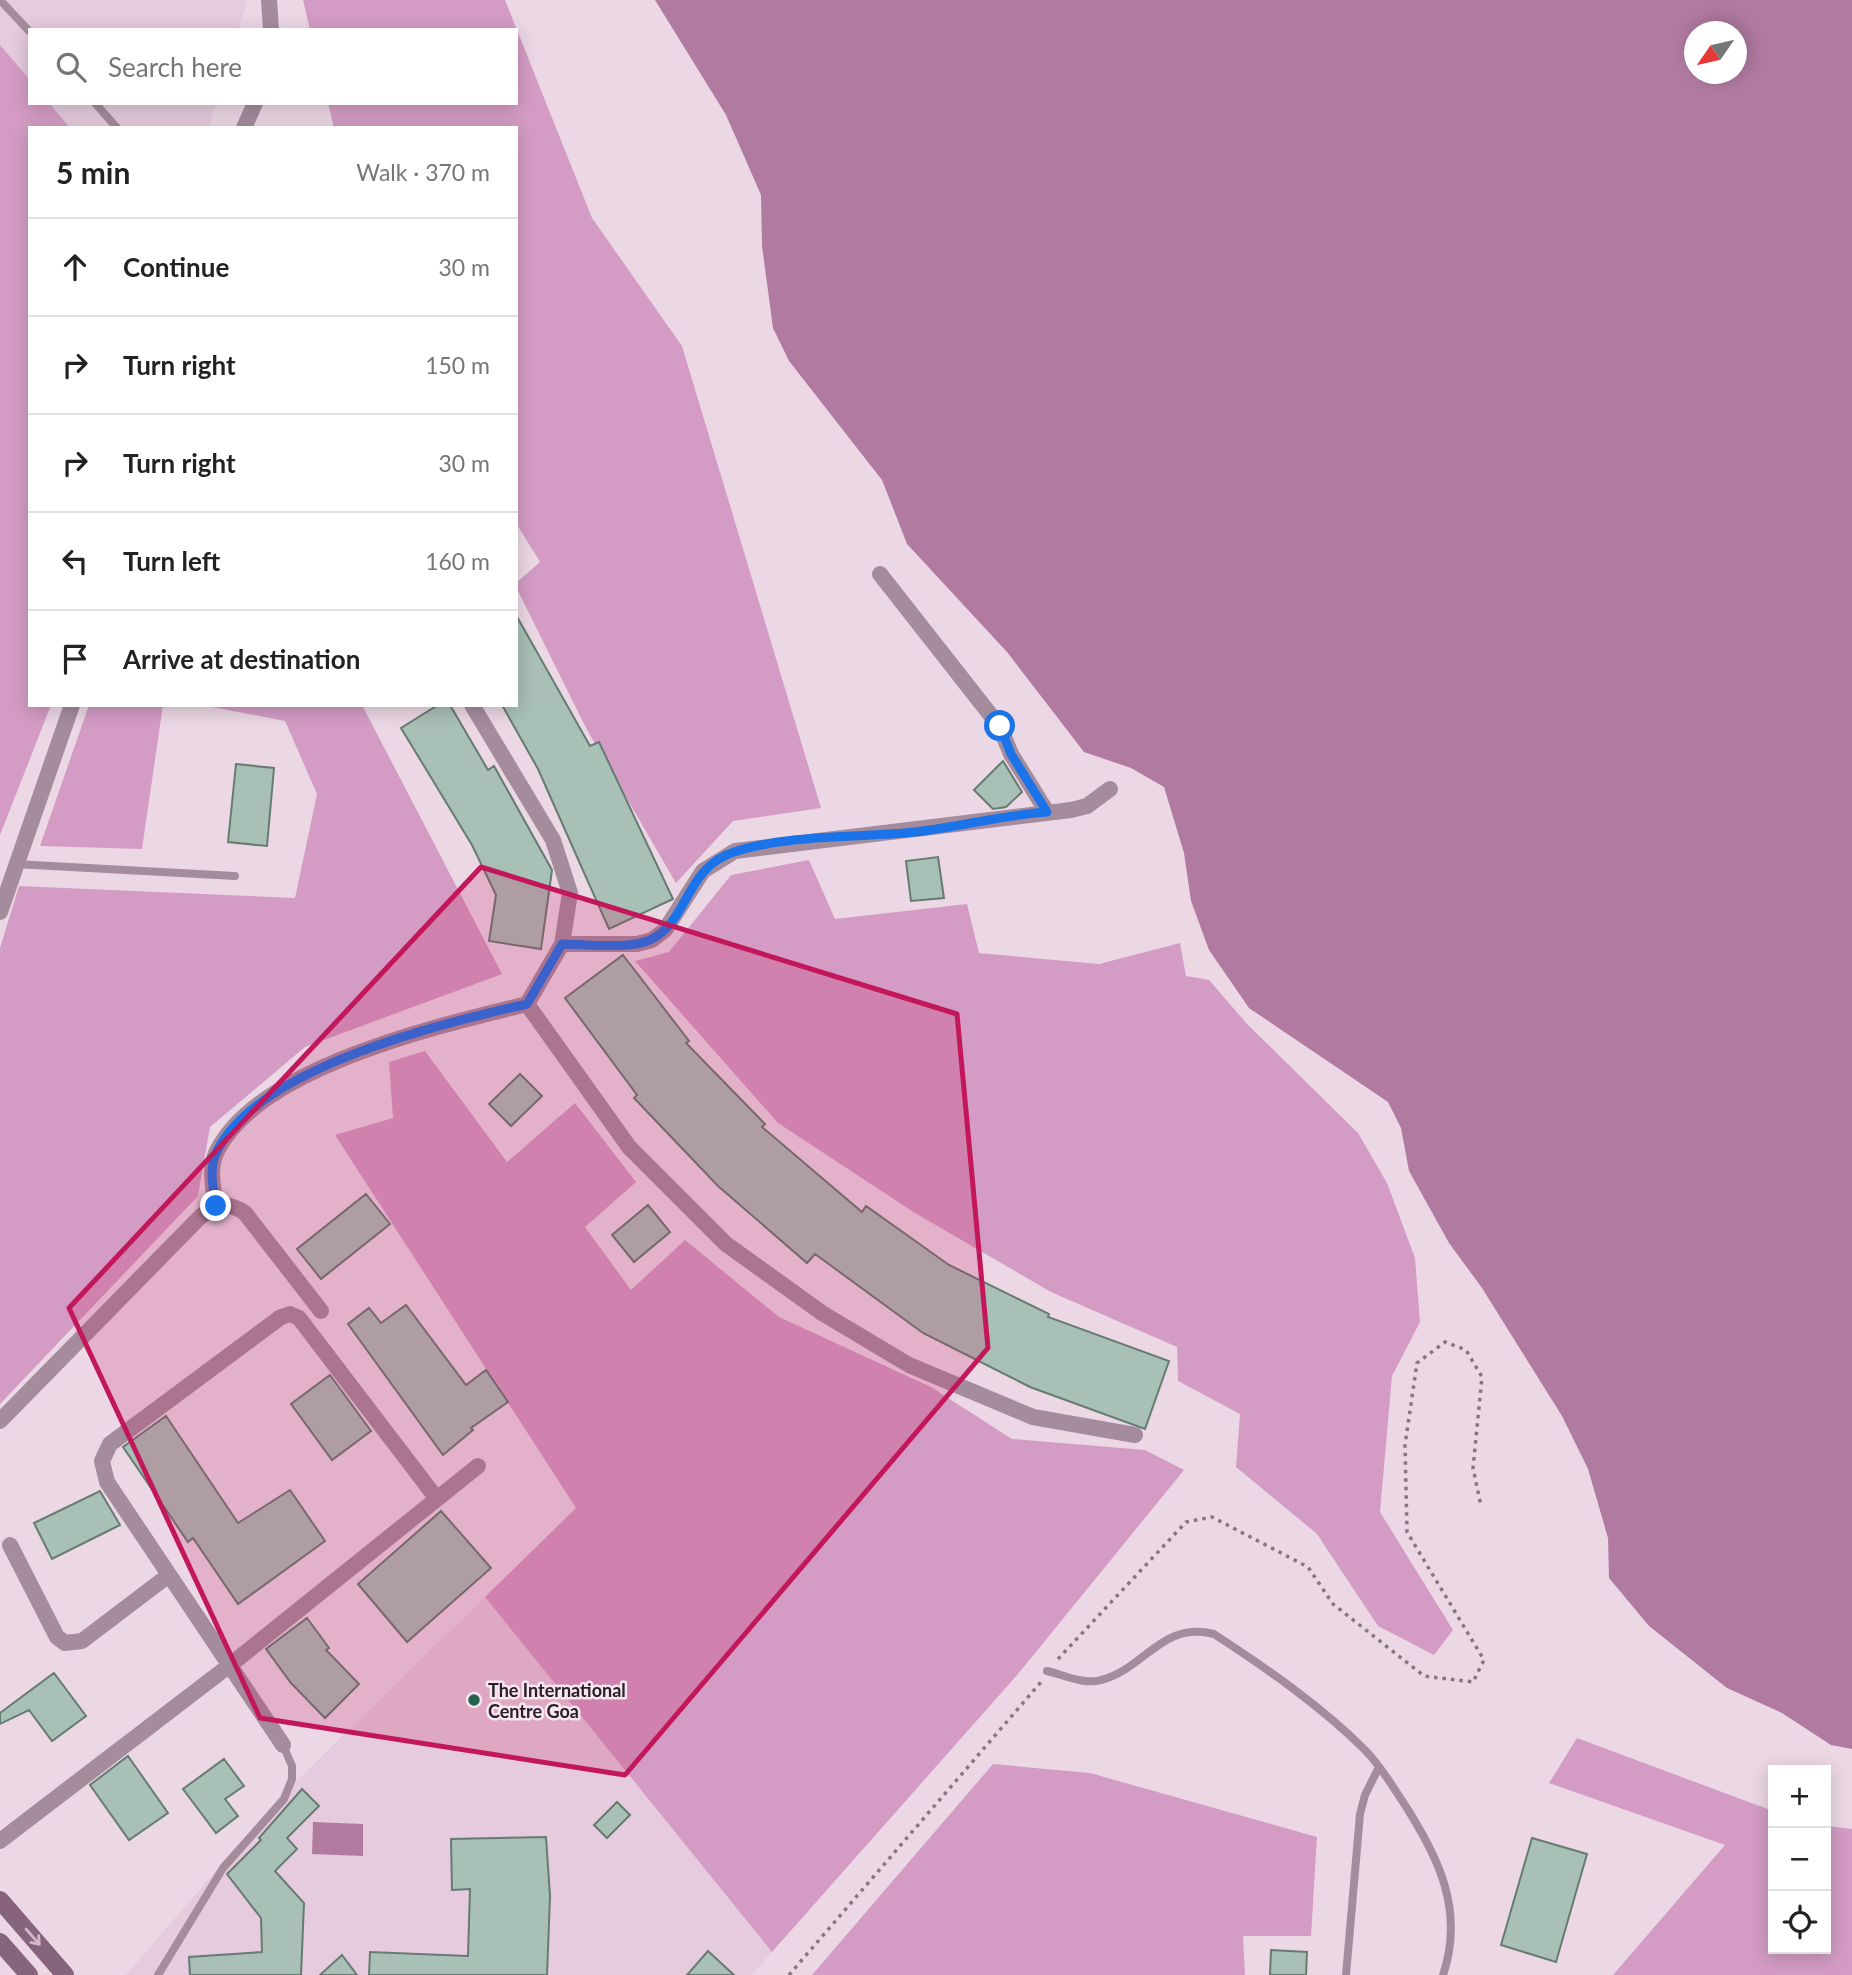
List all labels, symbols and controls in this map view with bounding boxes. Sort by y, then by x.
north arrow [1684,21,1747,84]
search box [28,28,518,105]
icon: search [52,48,90,86]
text: Search here [108,51,242,83]
text: 5 min [56,154,130,190]
text: Walk · 370 m [356,158,490,186]
icon: ahead [56,248,94,286]
text: Continue [123,251,229,283]
text: 30 m [439,253,490,281]
icon: right [56,346,94,384]
text: Turn right [123,349,236,381]
text: 150 m [425,351,490,379]
icon: right [56,444,94,482]
text: Turn right [123,447,236,479]
text: 30 m [439,449,490,477]
icon: left [56,542,94,580]
text: Turn left [123,545,220,577]
text: 160 m [425,547,490,575]
icon: arrive [56,640,94,678]
text: Arrive at destination [123,643,360,675]
route start [984,710,1015,741]
route end [200,1190,231,1221]
place label: The International Centre Goa [488,1679,626,1722]
marker: The International Centre Goa [466,1692,482,1708]
map controls [1768,1765,1831,1954]
button: + [1768,1765,1831,1828]
button: − [1768,1828,1831,1891]
button: locate [1768,1891,1831,1954]
one-way arrow [25,1928,41,1946]

